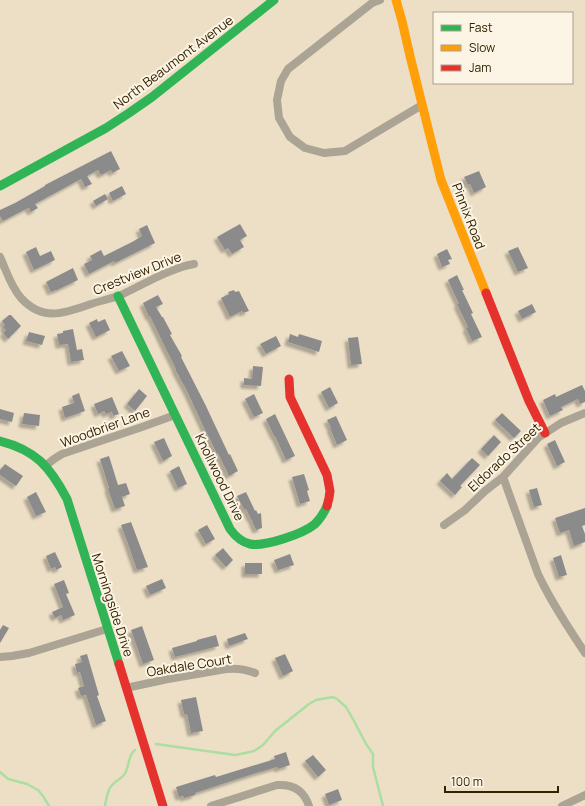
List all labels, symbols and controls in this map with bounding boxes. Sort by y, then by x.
street label: North Beaumont Avenue [109,11,237,113]
legend [433,12,573,84]
text: Fast [469,19,493,36]
text: Slow [469,39,495,56]
text: Jam [469,59,491,76]
street label: Pinnix Road [448,180,490,252]
street label: Crestview Drive [90,247,184,299]
street label: Woodbrier Lane [58,402,153,452]
street label: Eldorado Street [464,418,544,496]
street label: Knollwood Drive [191,430,249,524]
street label: Morningside Drive [88,551,138,659]
street label: Oakdale Court [145,649,233,681]
scale bar [445,768,558,794]
text: 100 m [451,773,483,790]

